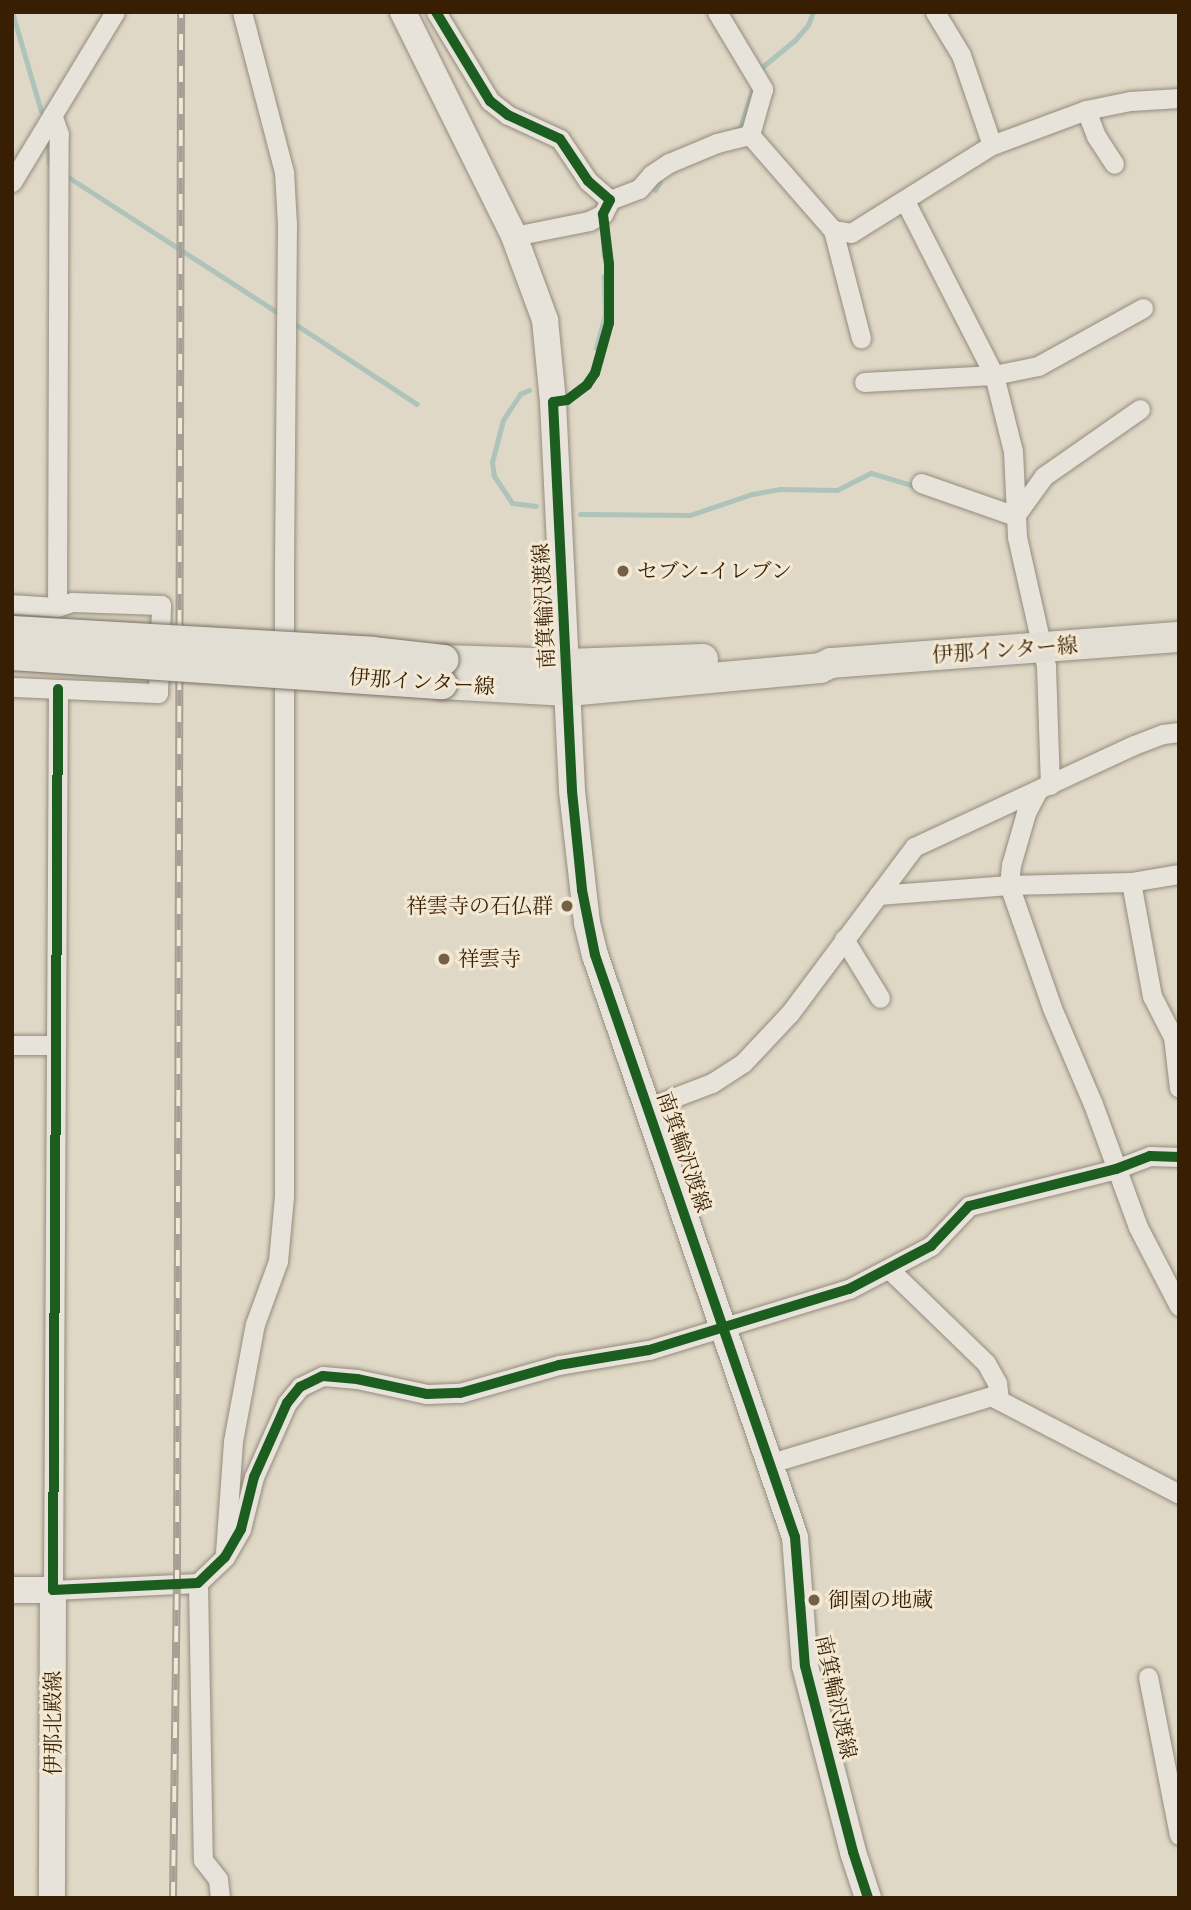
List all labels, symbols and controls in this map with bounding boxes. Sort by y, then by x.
street label: 南箕輪沢渡線 [528,542,560,670]
place label: セブン-イレブン [637,558,794,584]
marker: セブン-イレブン [615,563,631,579]
street label: 伊那インター線 [931,632,1079,668]
street label: 伊那インター線 [348,664,496,700]
place label: 祥雲寺の石仏群 [406,893,553,919]
marker: 祥雲寺の石仏群 [559,898,575,914]
place label: 祥雲寺 [458,946,521,972]
marker: 祥雲寺 [436,951,452,967]
street label: 南箕輪沢渡線 [652,1088,716,1216]
place label: 御園の地蔵 [828,1587,933,1613]
marker: 御園の地蔵 [806,1592,822,1608]
street label: 南箕輪沢渡線 [811,1633,861,1761]
street label: 伊那北殿線 [40,1671,66,1775]

